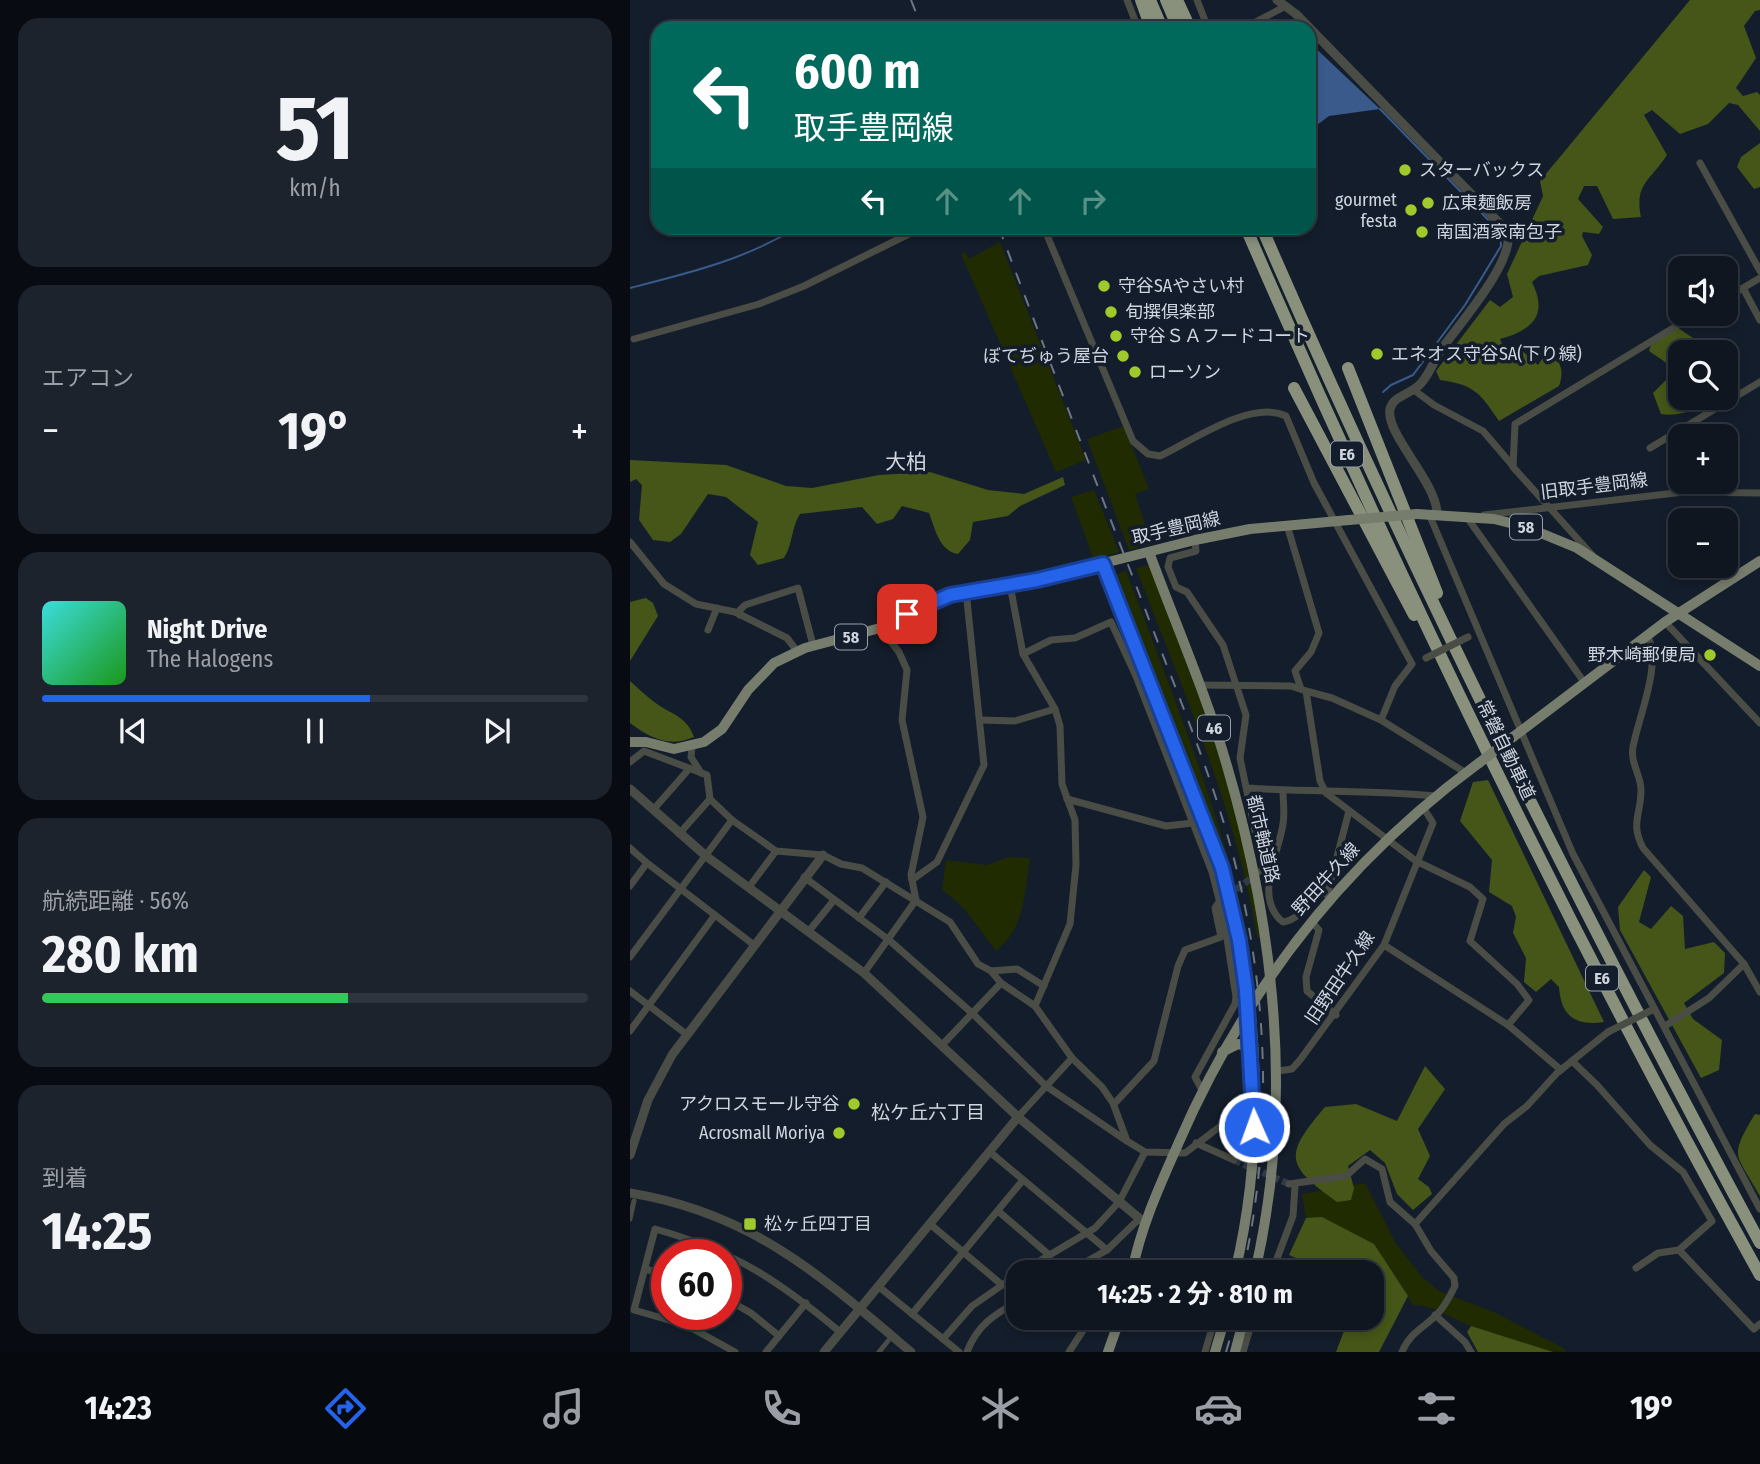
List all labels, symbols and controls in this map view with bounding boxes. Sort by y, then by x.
text: 600 m [794,42,921,101]
icon: left [679,49,770,140]
text: 51 [276,74,354,183]
text: 取手豊岡線 [794,109,954,147]
place label: スターバックス [1419,159,1544,181]
marker: スターバックス [1397,162,1413,178]
text: km/h [289,174,341,202]
icon: left [855,182,893,220]
icon: ahead [928,182,966,220]
icon: ahead [1001,182,1039,220]
icon: right [1074,182,1112,220]
place label: gourmet festa [1335,189,1397,232]
place label: 広東麺飯房 [1442,192,1532,214]
marker: 広東麺飯房 [1420,195,1436,211]
marker: gourmet festa [1403,202,1419,218]
place label: 南国酒家南包子 [1436,221,1562,243]
marker: 南国酒家南包子 [1414,224,1430,240]
map controls [1668,256,1738,578]
button: sound [1668,256,1738,326]
place label: 守谷SAやさい村 [1118,275,1244,297]
marker: 守谷SAやさい村 [1096,278,1112,294]
place label: 旬撰倶楽部 [1125,301,1215,323]
marker: 旬撰倶楽部 [1103,304,1119,320]
place label: 守谷ＳＡフードコート [1130,325,1310,347]
marker: 守谷ＳＡフードコート [1108,328,1124,344]
button: search [1668,340,1738,410]
place label: エネオス守谷SA(下り線) [1391,343,1582,365]
place label: ぼてぢゅう屋台 [983,345,1109,367]
marker: エネオス守谷SA(下り線) [1369,346,1385,362]
marker: ぼてぢゅう屋台 [1115,348,1131,364]
place label: ローソン [1149,361,1221,383]
text: エアコン [42,364,134,392]
marker: ローソン [1127,364,1143,380]
text: 19° [278,400,352,463]
text: − [42,408,59,454]
text: + [571,408,588,454]
button: + [1668,424,1738,494]
road number: E6 [1331,442,1363,467]
district label: 大柏 [885,449,927,475]
street label: 旧取手豊岡線 [1539,469,1649,503]
street label: 取手豊岡線 [1130,507,1222,549]
button: − [1668,508,1738,578]
road number: 58 [1510,514,1542,540]
pin [877,584,937,644]
icon: arrive [888,595,926,633]
text: Night Drive [147,614,267,645]
road number: 58 [835,624,867,650]
place label: 野木崎郵便局 [1588,644,1696,666]
text: The Halogens [147,645,273,673]
marker: 野木崎郵便局 [1702,647,1718,663]
street label: 常磐自動車道 [1472,697,1540,803]
icon: previous [114,712,152,750]
icon: pause [296,712,334,750]
icon: next [478,712,516,750]
road number: 46 [1198,716,1230,740]
street label: 都市軸道路 [1242,793,1284,885]
street label: 野田牛久線 [1288,838,1364,920]
text: 航続距離 · 56% [42,887,189,915]
text: 280 km [42,923,199,986]
street label: 旧野田牛久線 [1301,927,1379,1029]
road number: E6 [1586,966,1618,990]
position arrow [1217,1090,1291,1164]
place label: アクロスモール守谷 [679,1093,840,1115]
marker: アクロスモール守谷 [846,1096,862,1112]
district label: 松ケ丘六丁目 [871,1101,985,1124]
place label: Acrosmall Moriya [699,1122,825,1144]
marker: Acrosmall Moriya [831,1125,847,1141]
text: 到着 [42,1164,88,1192]
text: 14:25 [42,1200,152,1263]
place label: 松ヶ丘四丁目 [764,1213,872,1235]
marker: 松ヶ丘四丁目 [742,1216,758,1232]
speed limit sign: 60 [651,1239,742,1330]
text: 14:25 · 2 分 · 810 m [1097,1279,1293,1310]
icon: directions [321,1384,370,1433]
icon: music [539,1384,588,1433]
icon: phone [757,1384,806,1433]
icon: climate [976,1384,1025,1433]
icon: car [1194,1384,1243,1433]
icon: filters [1412,1384,1461,1433]
text: 14:23 [85,1389,152,1427]
text: 19° [1630,1389,1675,1427]

